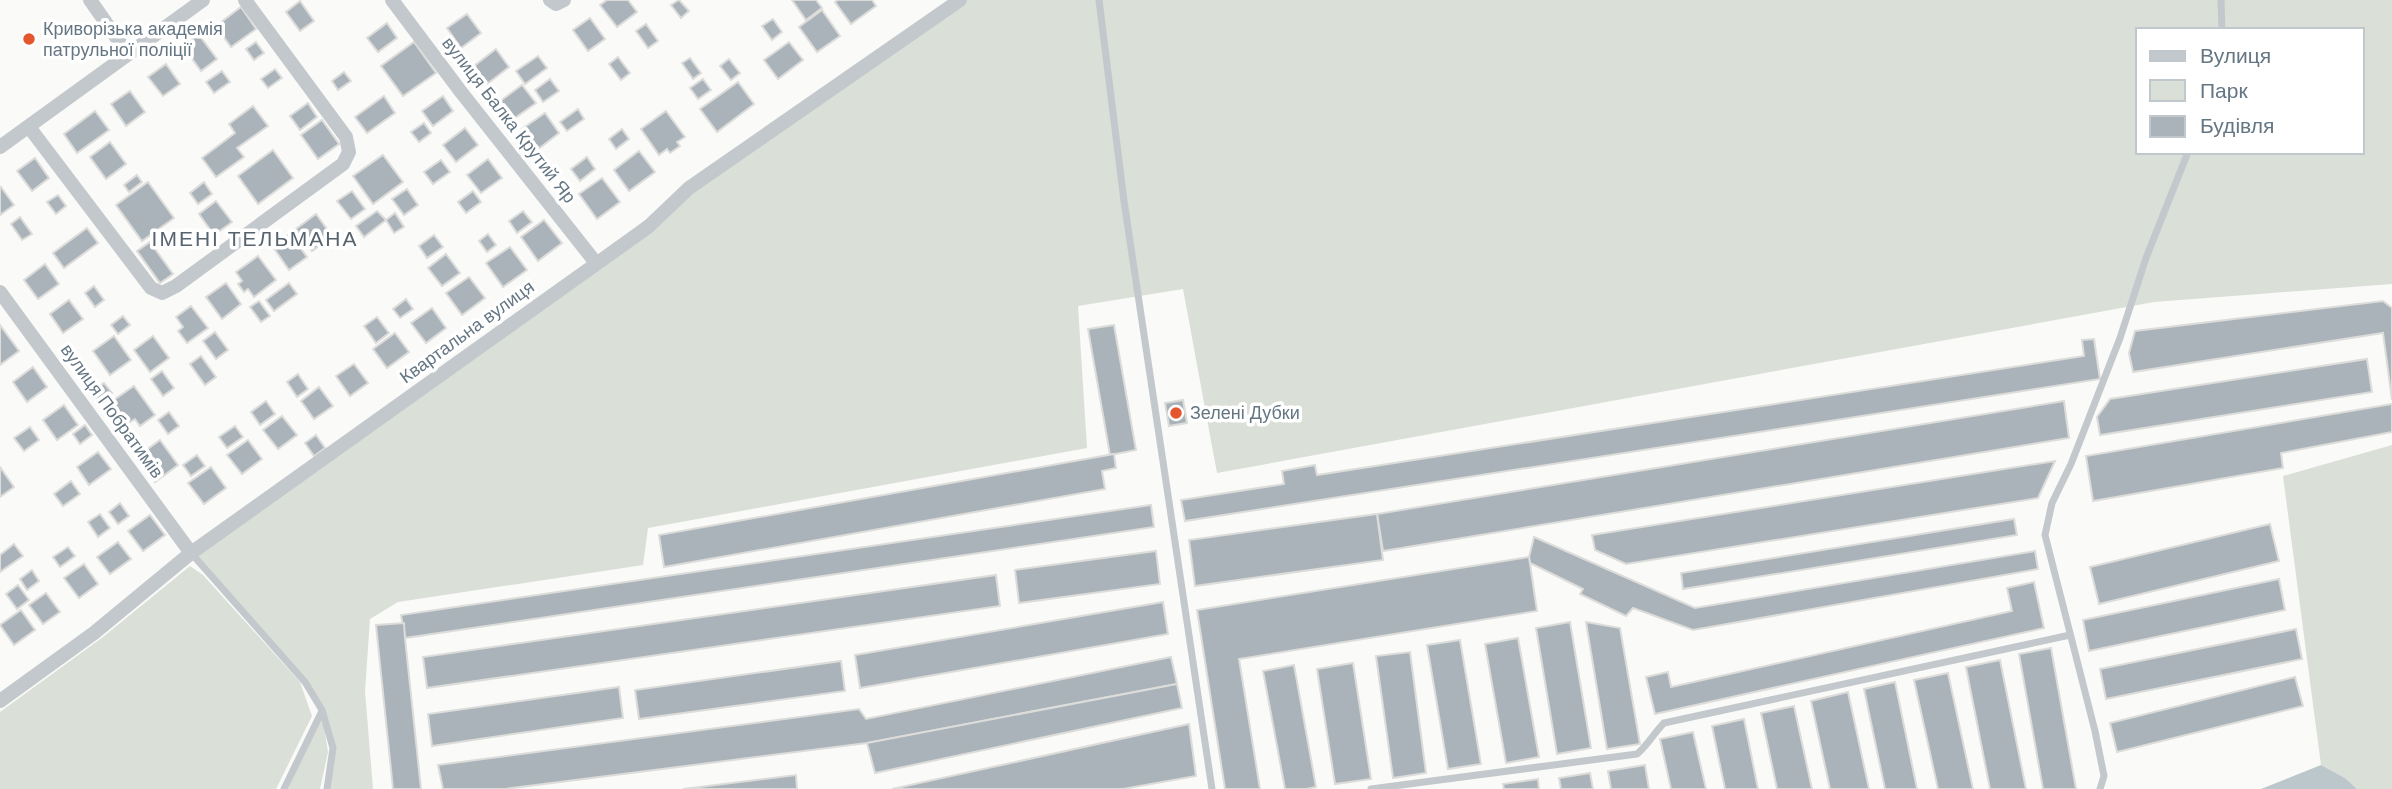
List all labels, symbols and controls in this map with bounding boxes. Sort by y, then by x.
place label: Криворізька академія патрульної поліції [43,19,223,60]
legend [2136,28,2364,154]
marker: Криворізька академія патрульної поліції [21,31,37,47]
street label: вулиця Балка Крутий Яр [438,33,580,207]
text: Вулиця [2200,44,2271,67]
text: Парк [2200,79,2248,102]
text: Будівля [2200,114,2274,137]
district label: ІМЕНІ ТЕЛЬМАНА [152,227,358,250]
street label: Квартальна вулиця [396,277,538,387]
street label: вулиця Побратимів [57,340,167,482]
place label: Зелені Дубки [1190,403,1300,423]
marker: Зелені Дубки [1168,405,1184,421]

